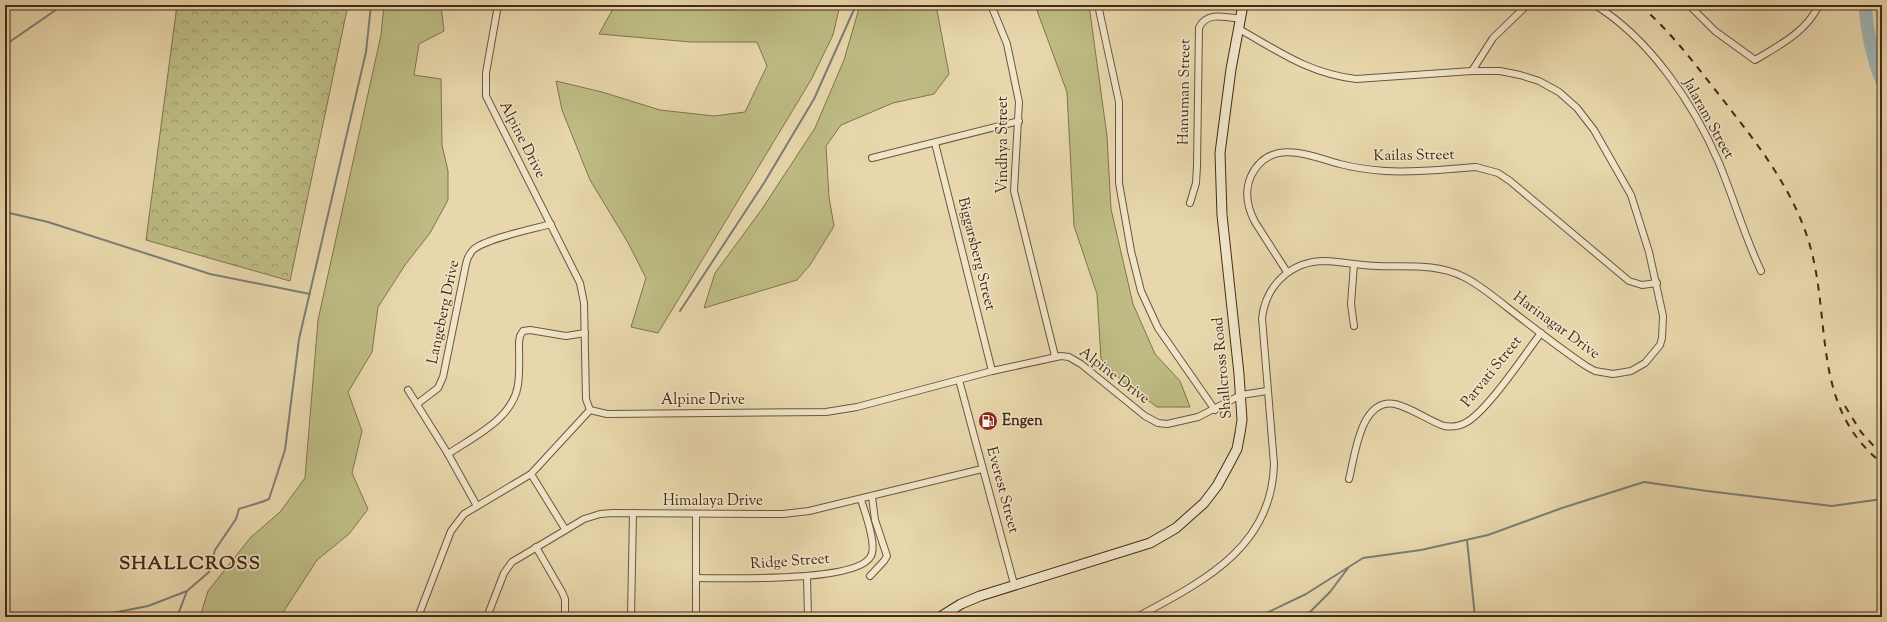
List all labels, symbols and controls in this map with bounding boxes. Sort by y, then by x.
street label: Hanuman Street [1174,39,1196,145]
street label: Jalaram Street [1677,74,1739,163]
street label: Vindhya Street [993,96,1014,194]
street label: Alpine Drive [494,98,550,182]
street label: Kailas Street [1373,145,1455,167]
street label: Biggarsberg Street [952,195,1000,313]
street label: Langeberg Drive [423,258,465,366]
street label: Harinagar Drive [1508,287,1604,365]
street label: Shallcross Road [1208,316,1238,420]
street label: Parvati Street [1457,332,1527,412]
street label: Alpine Drive [1074,342,1154,410]
street label: Alpine Drive [661,390,745,411]
fuel station icon: Engen [977,410,999,432]
place label: Engen [1002,411,1043,432]
street label: Everest Street [980,444,1024,536]
street label: Himalaya Drive [663,491,763,512]
street label: Ridge Street [750,549,830,575]
district label: SHALLCROSS [119,551,261,578]

